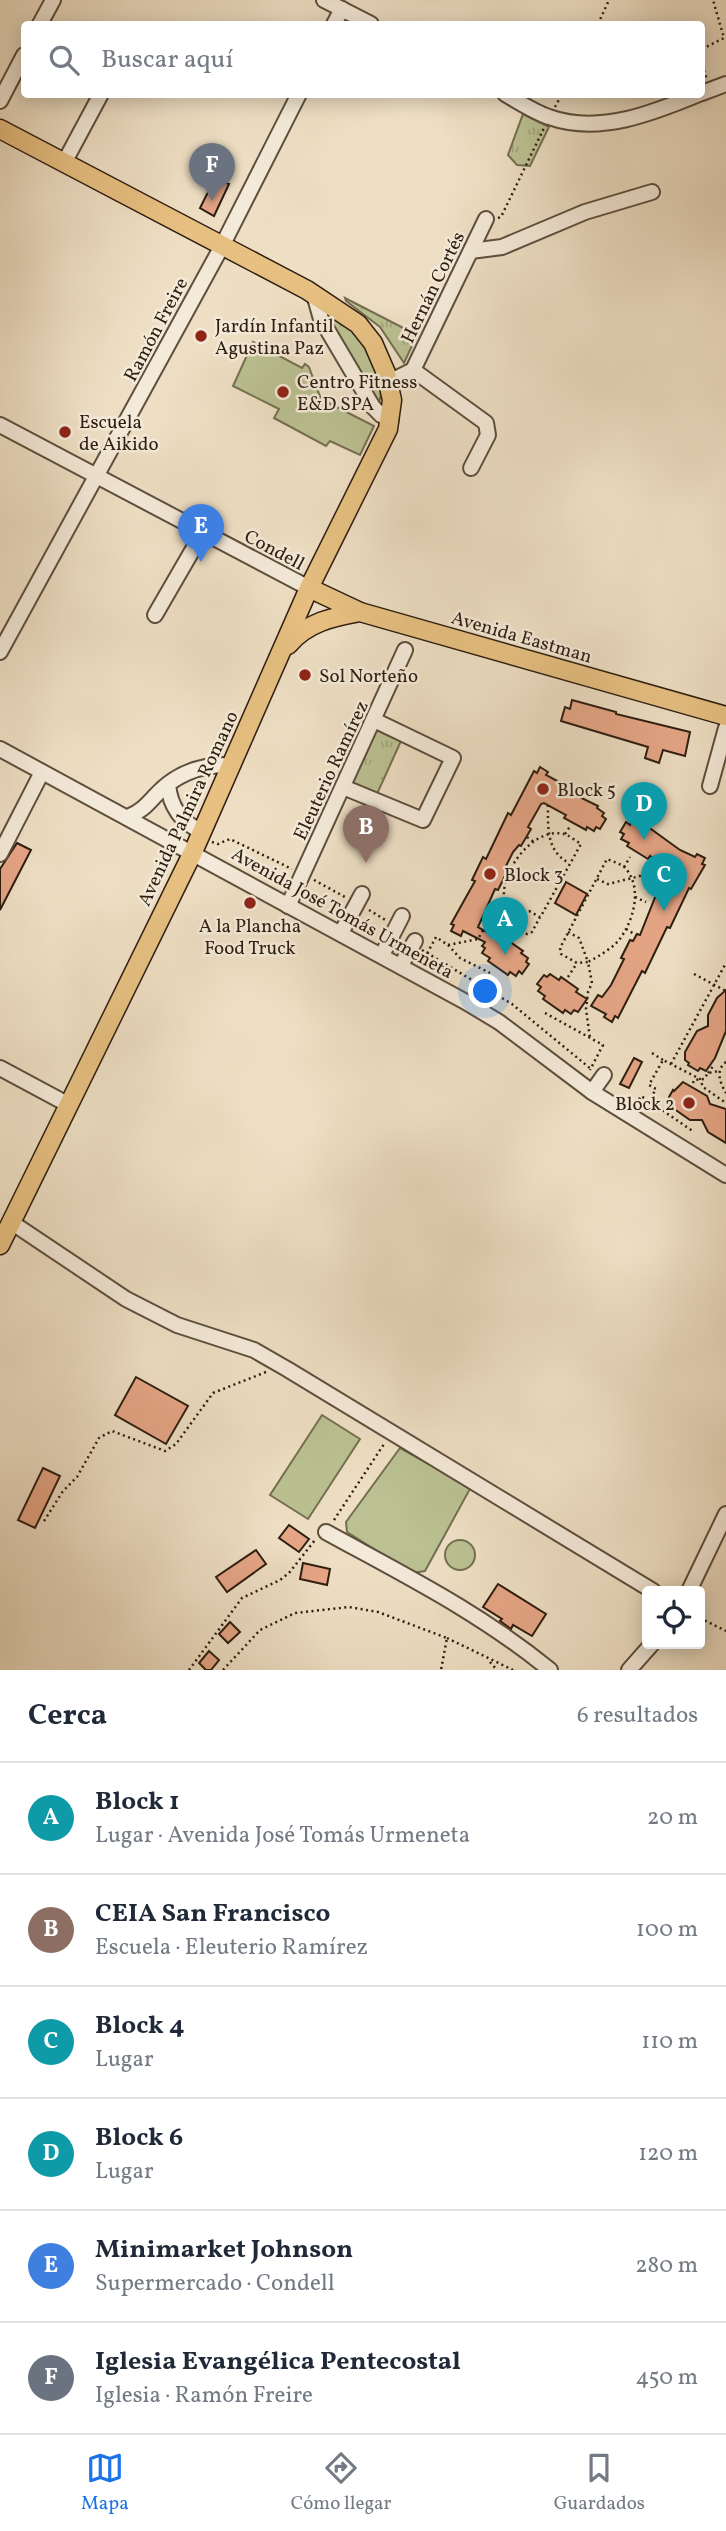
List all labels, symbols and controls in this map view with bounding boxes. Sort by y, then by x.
search box [21,21,705,98]
icon: search [45,41,83,79]
text: Buscar aquí [101,42,233,78]
pin: F [189,143,235,201]
street label: Hernán Cortés [396,228,472,348]
street label: Ramón Freire [118,273,195,386]
place label: Jardín Infantil Agustina Paz [215,314,334,362]
marker: Jardín Infantil Agustina Paz [193,328,209,344]
place label: Centro Fitness E&D SPA [297,370,417,418]
marker: Centro Fitness E&D SPA [275,384,291,400]
place label: Escuela de Aikido [79,410,159,458]
marker: Escuela de Aikido [57,424,73,440]
pin: E [178,504,224,562]
street label: Condell [239,524,309,578]
street label: Avenida Eastman [448,605,595,670]
place label: Sol Norteño [319,664,418,690]
marker: Sol Norteño [297,667,313,683]
street label: Eleuterio Ramírez [288,697,376,845]
street label: Avenida Palmira Romano [132,707,246,911]
place label: Block 5 [557,778,616,804]
marker: Block 5 [535,781,551,797]
pin: D [621,782,667,840]
pin: B [343,805,389,863]
street label: Avenida José Tomás Urmeneta [226,842,458,986]
pin: C [641,853,687,911]
place label: Block 3 [504,863,564,889]
marker: Block 3 [482,866,498,882]
marker: A la Plancha Food Truck [242,895,258,911]
pin: A [482,897,528,955]
place label: A la Plancha Food Truck [199,914,301,962]
your location [468,974,502,1008]
place label: Block 2 [615,1092,675,1118]
marker: Block 2 [681,1095,697,1111]
map controls [642,1586,705,1649]
button: locate [642,1586,705,1649]
text: Cerca [28,1695,107,1737]
text: 6 resultados [577,1700,698,1732]
text: Block 1 [95,1784,179,1820]
text: A [43,1802,59,1834]
text: 20 m [647,1802,698,1834]
text: Lugar · Avenida José Tomás Urmeneta [95,1820,470,1852]
text: CEIA San Francisco [95,1896,330,1932]
text: B [43,1914,59,1946]
text: 100 m [636,1914,698,1946]
text: Escuela · Eleuterio Ramírez [95,1932,368,1964]
text: Block 4 [95,2008,185,2044]
text: C [44,2026,58,2058]
text: 110 m [641,2026,698,2058]
text: Lugar [95,2044,154,2076]
text: Block 6 [95,2120,183,2156]
text: D [43,2138,59,2170]
text: 120 m [638,2138,698,2170]
text: Lugar [95,2156,154,2188]
text: Minimarket Johnson [95,2232,353,2268]
text: E [44,2250,58,2282]
text: 280 m [635,2250,698,2282]
text: Supermercado · Condell [95,2268,335,2300]
text: Iglesia Evangélica Pentecostal [95,2344,461,2380]
text: F [44,2362,58,2394]
text: 450 m [636,2362,698,2394]
text: Iglesia · Ramón Freire [95,2380,313,2412]
tab: Mapa [81,2449,129,2517]
tab: Cómo llegar [291,2449,392,2517]
tab: Guardados [554,2449,645,2517]

